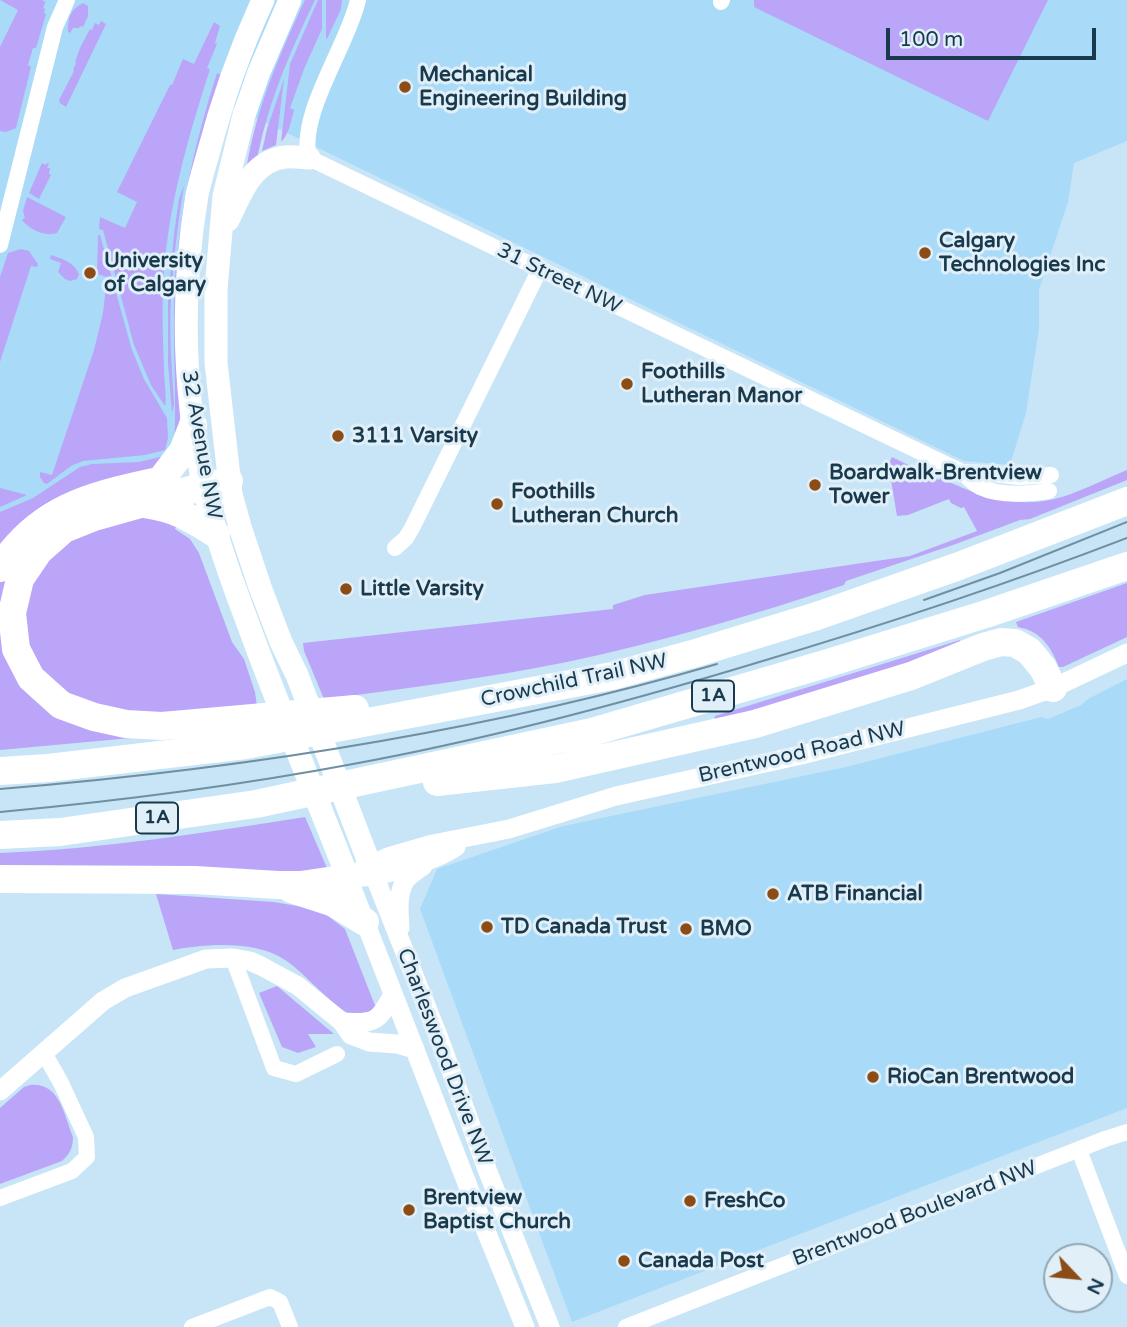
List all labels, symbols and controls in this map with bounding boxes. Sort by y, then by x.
scale bar [889,14,1099,58]
text: 100 m [899,27,963,52]
place label: Mechanical Engineering Building [419,62,627,112]
marker: Mechanical Engineering Building [397,79,413,95]
place label: Calgary Technologies Inc [939,228,1106,278]
street label: 31 Street NW [493,238,625,320]
marker: Calgary Technologies Inc [917,245,933,261]
place label: University of Calgary [104,248,206,298]
marker: University of Calgary [82,265,98,281]
place label: Foothills Lutheran Manor [641,359,802,409]
street label: 32 Avenue NW [176,369,226,521]
marker: Foothills Lutheran Manor [619,376,635,392]
place label: 3111 Varsity [352,423,478,449]
marker: 3111 Varsity [330,428,346,444]
place label: Boardwalk-Brentview Tower [829,460,1042,510]
marker: Boardwalk-Brentview Tower [807,477,823,493]
place label: Foothills Lutheran Church [511,479,678,529]
marker: Foothills Lutheran Church [489,496,505,512]
place label: Little Varsity [360,576,484,602]
marker: Little Varsity [338,581,354,597]
street label: Crowchild Trail NW [479,649,669,713]
road number: 1A [692,680,734,712]
street label: Brentwood Road NW [696,717,908,789]
road number: 1A [136,803,178,834]
place label: ATB Financial [787,881,923,907]
marker: ATB Financial [765,886,781,902]
place label: TD Canada Trust [501,914,667,940]
place label: BMO [700,916,752,942]
marker: TD Canada Trust [479,919,495,935]
marker: BMO [678,921,694,937]
street label: Charleswood Drive NW [391,945,497,1169]
place label: RioCan Brentwood [887,1064,1074,1090]
marker: RioCan Brentwood [865,1069,881,1085]
street label: Brentwood Boulevard NW [789,1156,1041,1272]
place label: Brentview Baptist Church [423,1185,571,1235]
place label: FreshCo [704,1188,786,1214]
marker: FreshCo [682,1193,698,1209]
marker: Brentview Baptist Church [401,1202,417,1218]
north arrow [1043,1243,1113,1313]
place label: Canada Post [638,1248,764,1274]
marker: Canada Post [616,1253,632,1269]
text: N [1082,1275,1108,1298]

